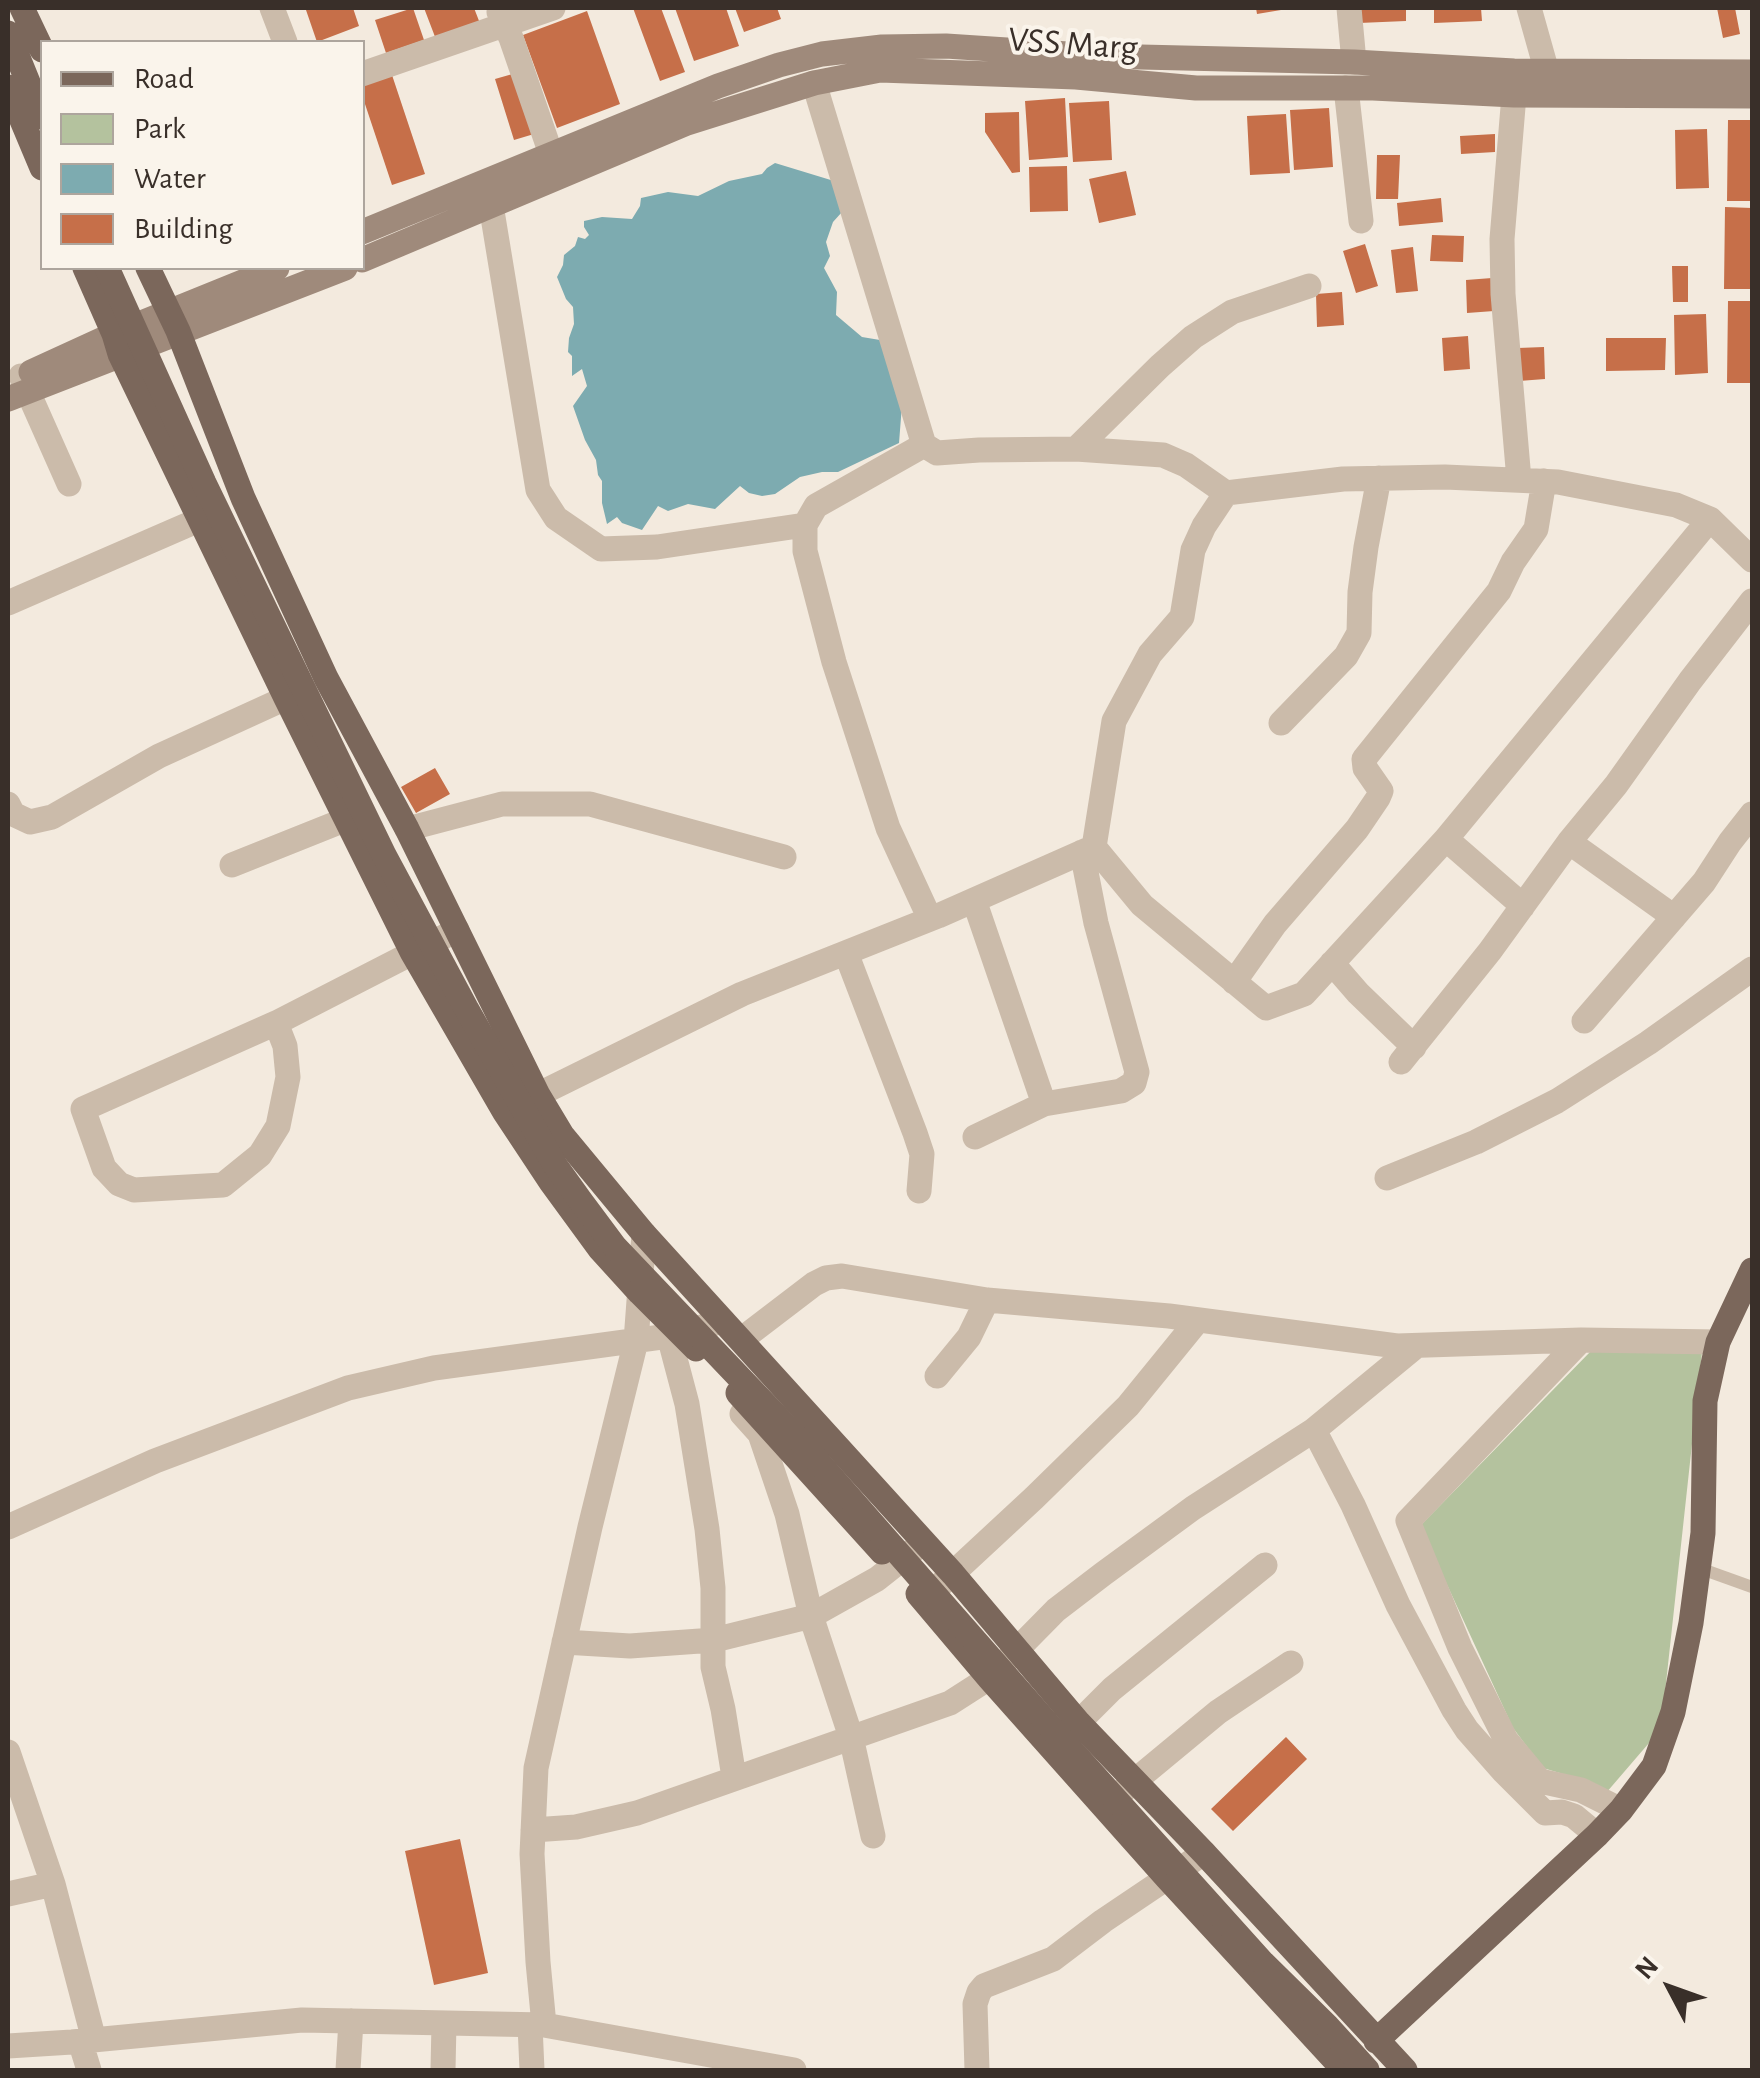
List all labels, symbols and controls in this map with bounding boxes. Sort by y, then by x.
street label: VSS Marg [1007,19,1139,69]
legend [40,40,365,270]
text: Road [134,64,194,94]
text: Park [134,114,186,144]
text: Water [134,164,206,194]
text: Building [134,214,233,244]
north arrow [1620,1938,1720,2038]
text: N [1630,1952,1664,1985]

